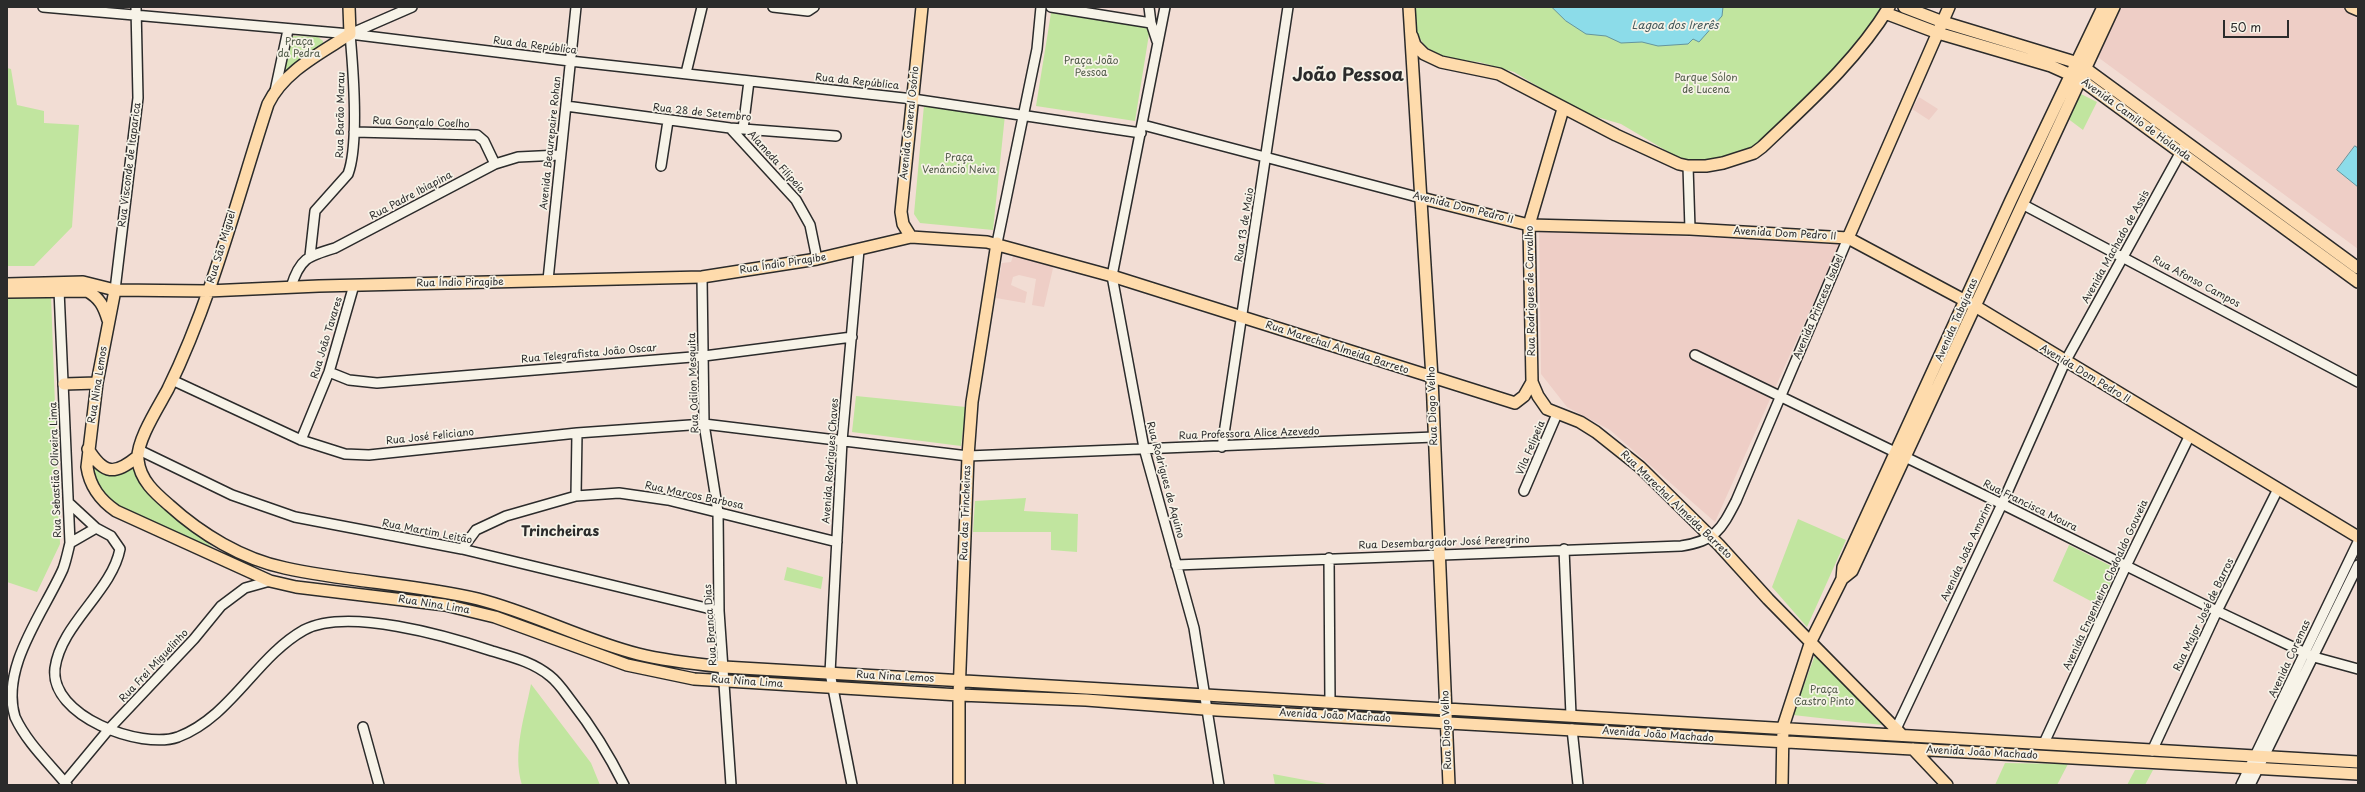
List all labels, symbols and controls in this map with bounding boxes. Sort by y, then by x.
scale bar [2225,12,2291,38]
text: 50 m [2230,18,2261,36]
water label: Lagoa dos Irerês [1632,19,1718,33]
street label: Rua da República [492,35,578,57]
park label: Praça da Pedra [278,36,320,60]
park label: Praça João Pessoa [1064,55,1118,78]
district label: João Pessoa [1292,65,1404,87]
street label: Avenida General Osório [898,66,922,180]
street label: Rua Barão Marau [334,72,348,158]
street label: Rua da República [814,72,900,92]
park label: Parque Sólon de Lucena [1674,72,1738,96]
street label: Avenida Beaurepaire Rohan [538,76,564,210]
street label: Avenida Camilo de Holanda [2079,76,2193,164]
street label: Rua Visconde de Itaparica [116,102,144,228]
street label: Rua 28 de Setembro [652,102,752,124]
street label: Rua Gonçalo Coelho [372,115,470,131]
street label: Alameda Filipeia [745,128,807,196]
park label: Praça Venâncio Neiva [922,152,996,176]
street label: Rua Padre Ibiapina [368,169,454,223]
street label: Rua 13 de Maio [1233,187,1257,263]
street label: Avenida Machado de Assis [2080,189,2152,305]
street label: Avenida Dom Pedro II [1411,190,1515,226]
street label: Rua São Miguel [205,209,239,285]
street label: Rua Rodrigues de Carvalho [1524,225,1538,357]
street label: Avenida Dom Pedro II [1733,225,1837,243]
street label: Rua Índio Piragibe [739,251,827,277]
street label: Avenida Princesa Isabel [1791,253,1847,361]
street label: Rua Afonso Campos [2150,254,2242,310]
street label: Rua Índio Piragibe [416,276,504,290]
street label: Avenida Tabajaras [1933,277,1981,363]
street label: Rua João Tavares [309,295,345,381]
street label: Rua Marechal Almeida Barreto [1264,319,1410,377]
street label: Rua Odilon Mesquita [686,332,702,434]
street label: Rua Telegrafista João Oscar [521,342,657,366]
street label: Avenida Dom Pedro II [2038,342,2132,406]
street label: Rua Nina Lemos [86,346,110,424]
street label: Rua Diogo Velho [1426,366,1440,446]
street label: Avenida Rodrigues Chaves [821,398,841,524]
street label: Rua Sebastião Oliveira Lima [48,402,64,538]
street label: Vila Felipeia [1514,419,1548,477]
street label: Rua Rodrigues de Aquino [1144,420,1186,540]
street label: Rua José Feliciano [385,426,475,448]
street label: Rua Professora Alice Azevedo [1178,426,1320,442]
street label: Rua Marechal Almeida Barreto [1618,449,1734,561]
street label: Rua das Trincheiras [958,465,974,561]
street label: Rua Francisca Moura [1981,478,2079,534]
street label: Rua Marcos Barbosa [643,480,745,512]
street label: Avenida Engenheiro Clodoaldo Gouveia [2061,498,2151,672]
street label: Avenida João Amorim [1939,501,1995,603]
street label: Rua Martim Leitão [381,517,473,547]
district label: Trincheiras [521,524,599,540]
street label: Rua Desembargador José Peregrino [1358,534,1530,552]
street label: Rua Major José de Barros [2171,556,2237,674]
street label: Rua Branca Dias [702,584,720,666]
street label: Rua Nina Lima [397,593,471,617]
street label: Avenida Coremas [2267,618,2313,700]
street label: Rua Frei Miguelinho [117,627,191,705]
street label: Rua Nina Lemos [856,669,934,685]
street label: Rua Nina Lima [711,673,783,691]
park label: Praça Castro Pinto [1794,684,1854,708]
street label: Rua Diogo Velho [1440,690,1454,770]
street label: Avenida João Machado [1279,707,1391,725]
street label: Avenida João Machado [1602,725,1714,745]
street label: Avenida João Machado [1926,744,2038,762]

